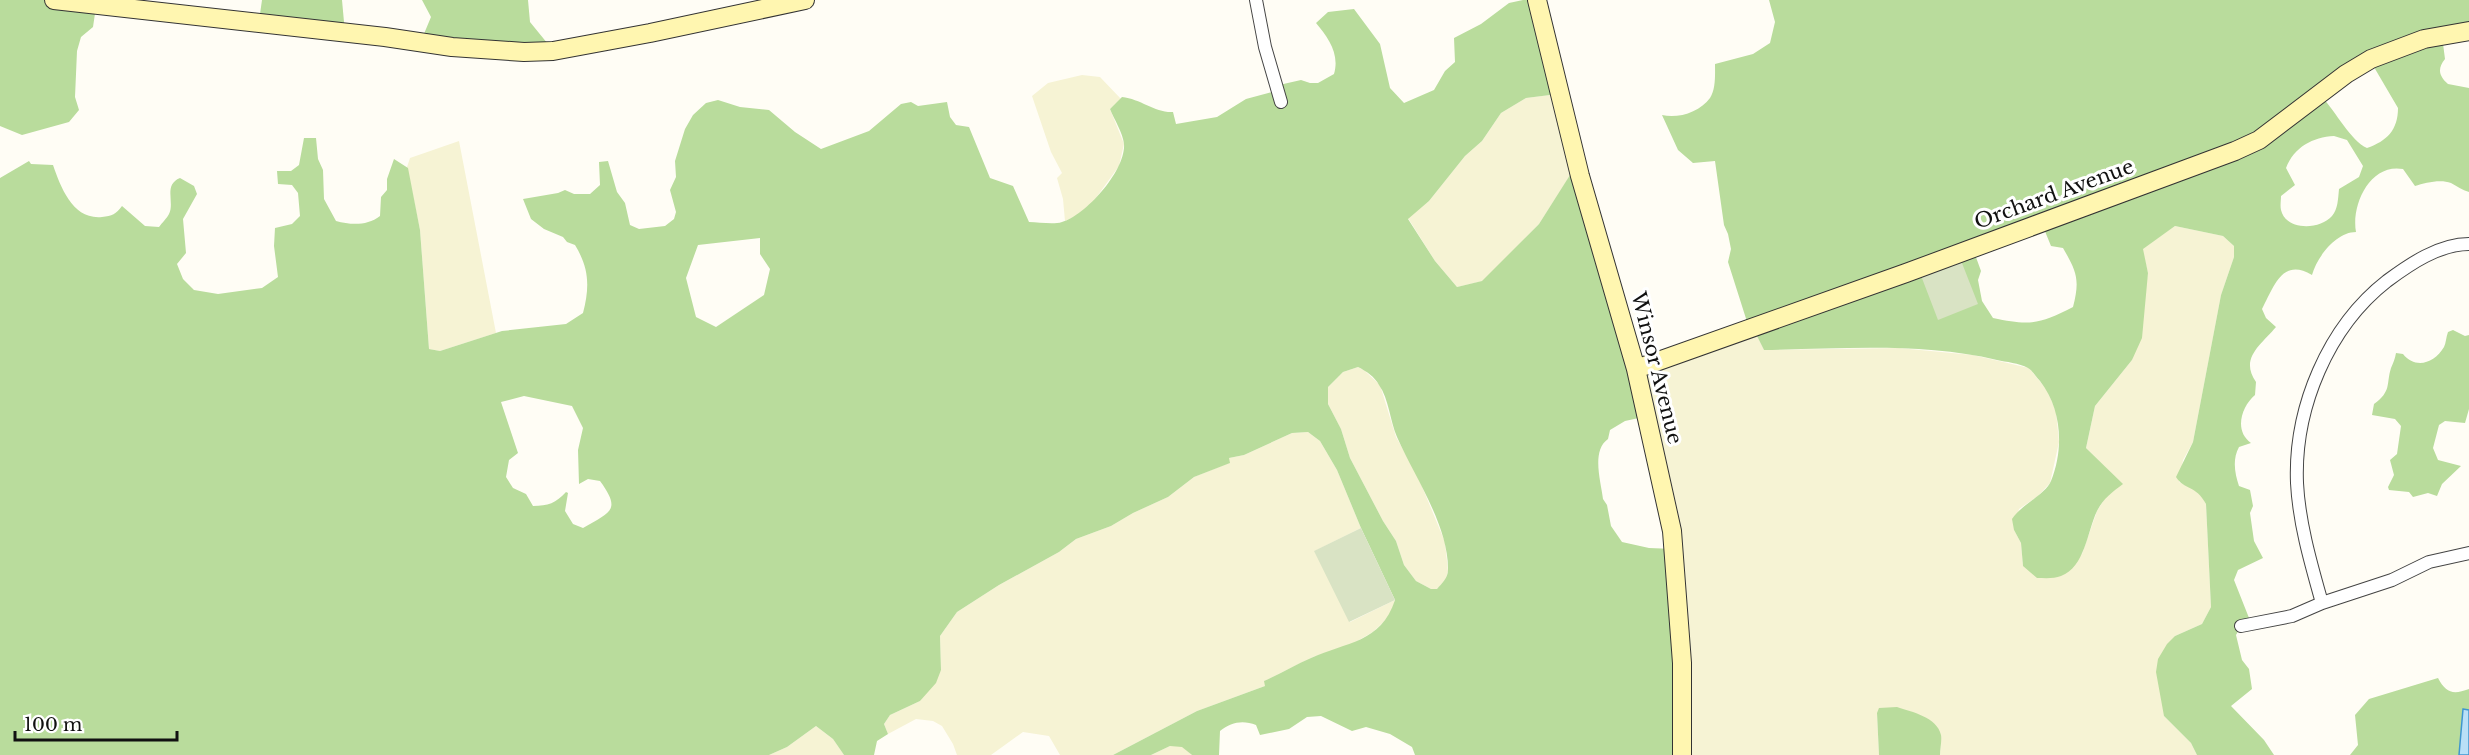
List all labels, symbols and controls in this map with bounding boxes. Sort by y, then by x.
street label: Orchard Avenue [1971,154,2137,234]
street label: Winsor Avenue [1626,288,1688,447]
scale bar [15,704,177,742]
text: 100 m [24,714,82,736]

